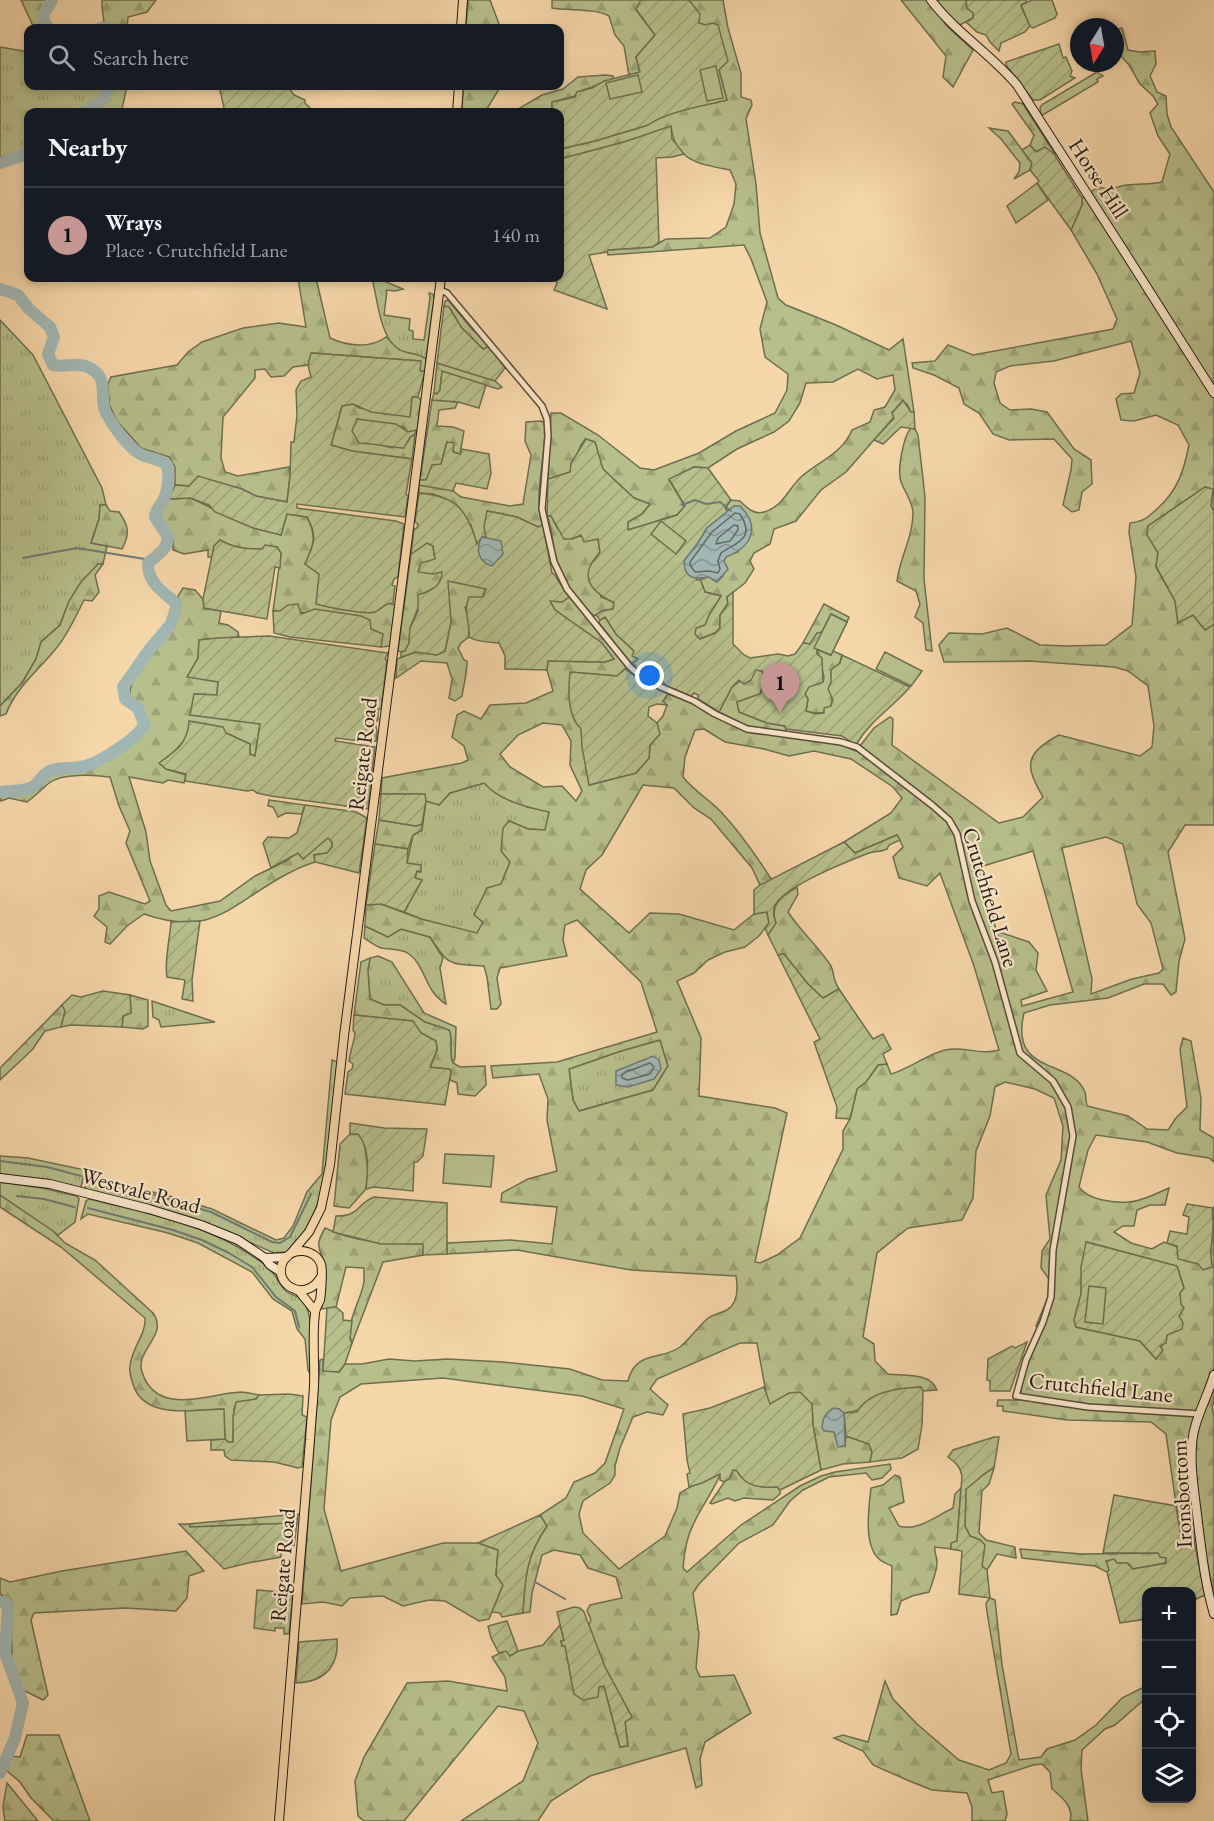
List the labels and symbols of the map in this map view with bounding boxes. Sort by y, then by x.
north arrow [1070,18,1124,72]
street label: Horse Hill [1062,133,1135,224]
your location [635,661,664,690]
pin: 1 [760,664,800,713]
street label: Reigate Road [341,695,384,812]
street label: Crutchfield Lane [956,824,1026,971]
street label: Westvale Road [78,1161,205,1221]
street label: Crutchfield Lane [1028,1366,1175,1410]
street label: Ironsbottom [1164,1439,1199,1549]
street label: Reigate Road [263,1506,302,1623]

